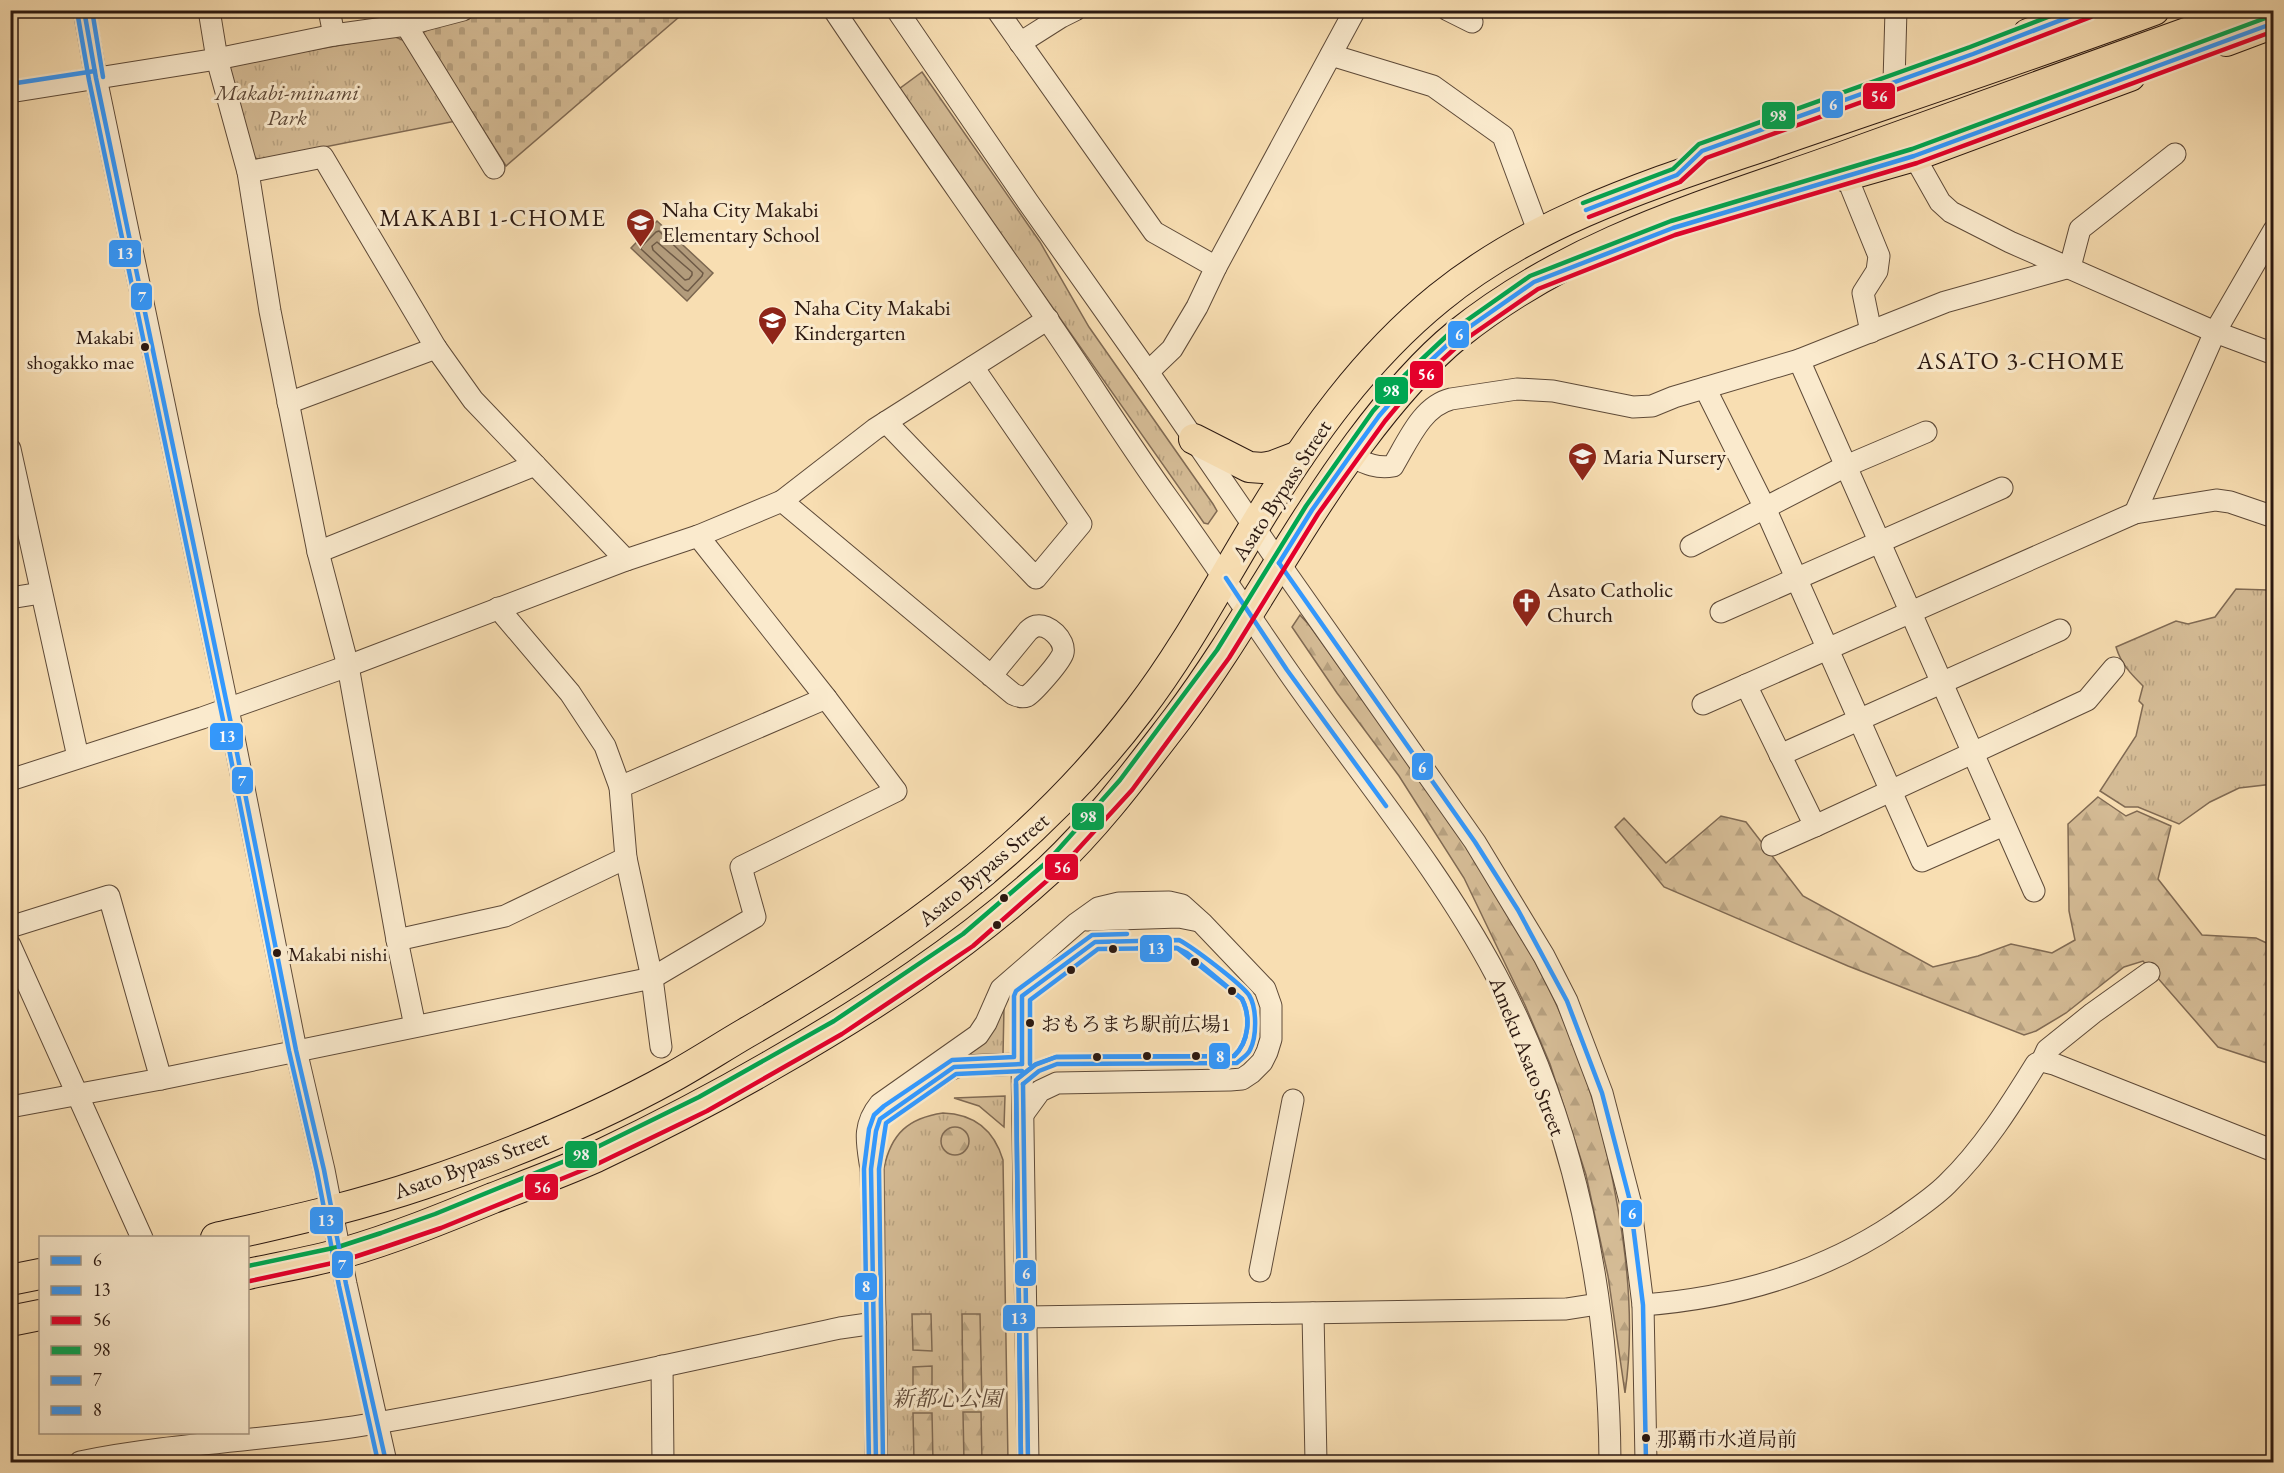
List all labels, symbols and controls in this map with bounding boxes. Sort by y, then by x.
park label: Makabi-minami Park [213,78,361,132]
line badge: 56 [1862,82,1896,110]
text: 56 [1871,86,1888,107]
line badge: 6 [1821,90,1844,119]
text: 6 [1829,94,1838,115]
line badge: 98 [1761,101,1796,130]
text: 98 [1770,105,1786,126]
place label: Naha City Makabi Elementary School [662,195,820,249]
district label: MAKABI 1-CHOME [379,202,607,233]
school or university icon: Naha City Makabi Elementary School [625,206,657,248]
line badge: 13 [108,239,142,268]
text: 13 [117,243,133,264]
line badge: 7 [130,282,153,311]
text: 7 [138,286,147,307]
place label: Naha City Makabi Kindergarten [794,293,951,347]
school or university icon: Naha City Makabi Kindergarten [757,304,789,346]
line badge: 6 [1447,320,1470,349]
place label: Makabi shogakko mae [27,324,134,375]
text: 6 [1455,324,1464,345]
marker: Makabi shogakko mae [139,341,151,353]
district label: ASATO 3-CHOME [1916,345,2125,376]
line badge: 56 [1409,360,1444,389]
text: 56 [1418,364,1435,385]
line badge: 98 [1374,376,1409,405]
text: 98 [1383,380,1399,401]
street label: Asato Bypass Street [1224,414,1338,567]
school or university icon: Maria Nursery [1566,440,1598,482]
place label: Maria Nursery [1603,442,1726,471]
place label: Asato Catholic Church [1546,575,1673,629]
church icon: Asato Catholic Church [1510,586,1542,628]
line badge: 13 [209,722,244,751]
text: 13 [219,726,235,747]
line badge: 6 [1411,752,1434,781]
text: 6 [1418,757,1427,778]
line badge: 7 [231,766,254,795]
text: 7 [238,770,247,791]
line badge: 98 [1071,802,1105,831]
street label: Asato Bypass Street [911,806,1055,933]
text: 98 [1080,806,1096,827]
line badge: 56 [1044,853,1079,881]
text: 56 [1054,857,1071,878]
unlabelled marker [998,892,1010,904]
unlabelled marker [991,919,1003,931]
line badge: 13 [1139,934,1173,963]
text: 13 [1148,938,1164,959]
place label: Makabi nishi [288,941,387,967]
unlabelled marker [1107,943,1119,955]
marker: Makabi nishi [271,947,283,959]
unlabelled marker [1189,956,1201,968]
unlabelled marker [1065,964,1077,976]
street label: Ameku Asato Street [1482,972,1573,1140]
unlabelled marker [1226,985,1238,997]
place label: おもろまち駅前広場1 [1041,1011,1231,1037]
marker: おもろまち駅前広場1 [1024,1017,1036,1029]
line badge: 8 [1208,1042,1231,1070]
text: 8 [1216,1046,1224,1067]
unlabelled marker [1141,1050,1153,1062]
unlabelled marker [1190,1050,1202,1062]
unlabelled marker [1091,1051,1103,1063]
street label: Asato Bypass Street [389,1123,553,1206]
line badge: 98 [564,1140,598,1169]
text: 98 [573,1144,589,1165]
line badge: 56 [524,1173,559,1201]
text: 56 [534,1177,551,1198]
line badge: 6 [1620,1199,1643,1228]
text: 6 [1628,1203,1637,1224]
line badge: 13 [309,1206,344,1235]
text: 13 [318,1210,334,1231]
legend [39,1236,249,1434]
text: 6 [93,1248,102,1271]
line badge: 7 [331,1250,354,1279]
text: 7 [338,1254,347,1275]
line badge: 6 [1014,1259,1037,1287]
text: 6 [1022,1263,1031,1284]
line badge: 8 [854,1272,878,1301]
text: 8 [862,1276,870,1297]
text: 13 [93,1278,110,1301]
line badge: 13 [1002,1304,1036,1332]
text: 56 [93,1308,111,1331]
text: 13 [1011,1308,1027,1329]
text: 98 [93,1338,110,1361]
text: 7 [93,1368,102,1391]
park label: 新都心公園 [892,1384,1005,1413]
text: 8 [93,1398,102,1421]
place label: 那覇市水道局前 [1657,1426,1797,1452]
marker: 那覇市水道局前 [1640,1432,1652,1444]

